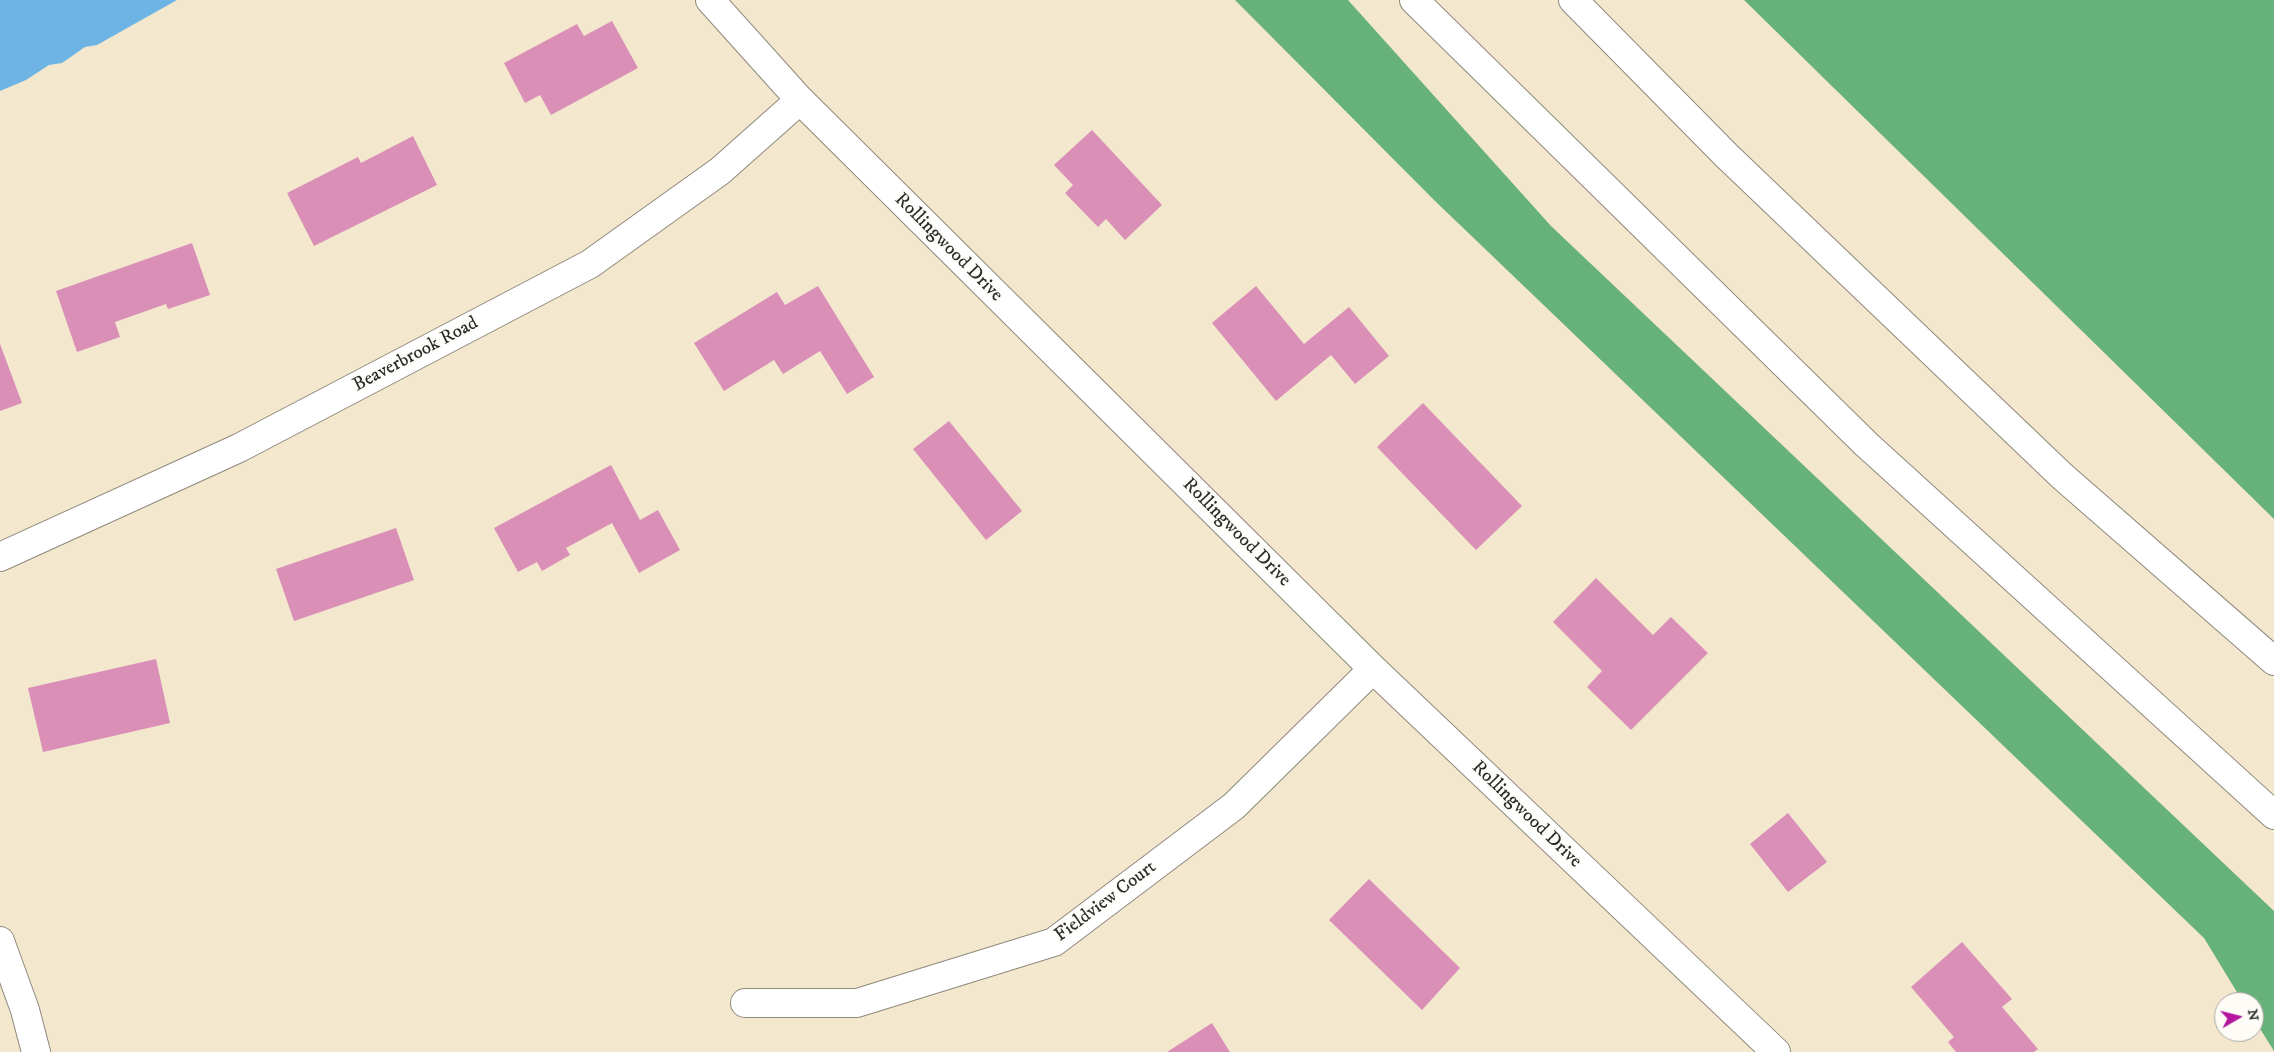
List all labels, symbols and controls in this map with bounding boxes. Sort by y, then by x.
street label: Rollingwood Drive [889,189,1007,307]
street label: Beaverbrook Road [350,312,482,398]
street label: Rollingwood Drive [1177,474,1295,592]
street label: Rollingwood Drive [1466,757,1586,873]
street label: Fieldview Court [1051,856,1161,948]
north arrow [2214,992,2264,1042]
text: N [2243,1008,2263,1022]

